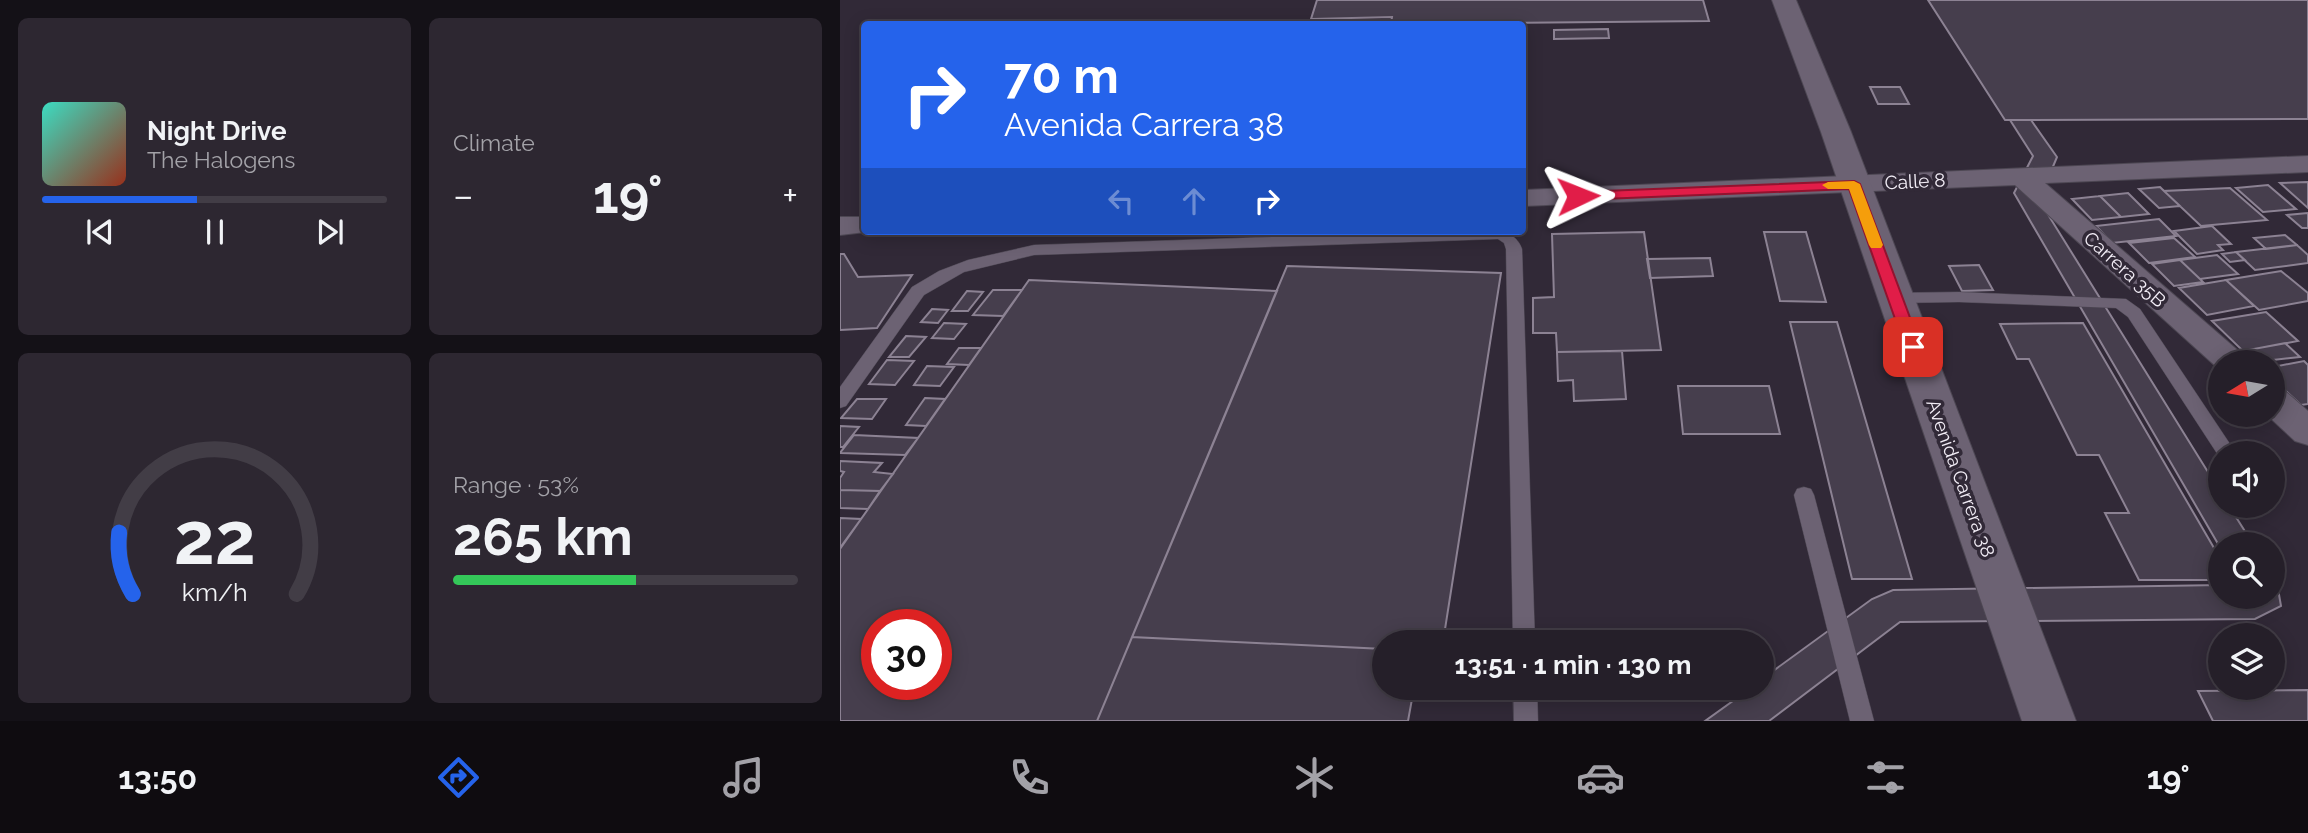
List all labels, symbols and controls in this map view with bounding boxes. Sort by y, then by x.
text: 70 m [1004,47,1119,104]
icon: right [889,49,980,140]
text: Avenida Carrera 38 [1004,106,1284,143]
text: Night Drive [147,116,286,146]
text: Climate [453,129,535,156]
text: The Halogens [147,146,295,173]
position arrow [1541,159,1615,233]
text: 19° [593,164,663,225]
street label: Calle 8 [1884,168,1946,194]
text: − [453,173,473,218]
text: + [782,173,798,218]
icon: left [1102,182,1140,220]
icon: ahead [1175,182,1213,220]
icon: right [1248,182,1286,220]
icon: previous [81,213,119,251]
icon: pause [196,213,234,251]
icon: next [311,213,349,251]
street label: Carrera 35B [2080,227,2170,311]
pin [1883,317,1943,377]
icon: arrive [1894,328,1932,366]
north arrow [2208,350,2286,427]
map controls [2208,350,2285,700]
street label: Avenida Carrera 38 [1922,396,2000,560]
button: sound [2208,441,2285,518]
text: Range · 53% [453,471,579,498]
text: 22 [173,496,256,581]
text: 265 km [453,506,633,567]
button: search [2208,532,2285,609]
text: km/h [182,577,247,607]
speed limit sign: 30 [861,609,952,700]
button: layers [2208,623,2285,700]
text: 13:51 · 1 min · 130 m [1454,650,1692,680]
icon: directions [434,753,483,802]
icon: music [719,753,768,802]
icon: phone [1005,753,1054,802]
icon: climate [1290,753,1339,802]
icon: car [1576,753,1625,802]
icon: filters [1861,753,1910,802]
text: 13:50 [118,759,197,796]
text: 19° [2147,759,2190,796]

